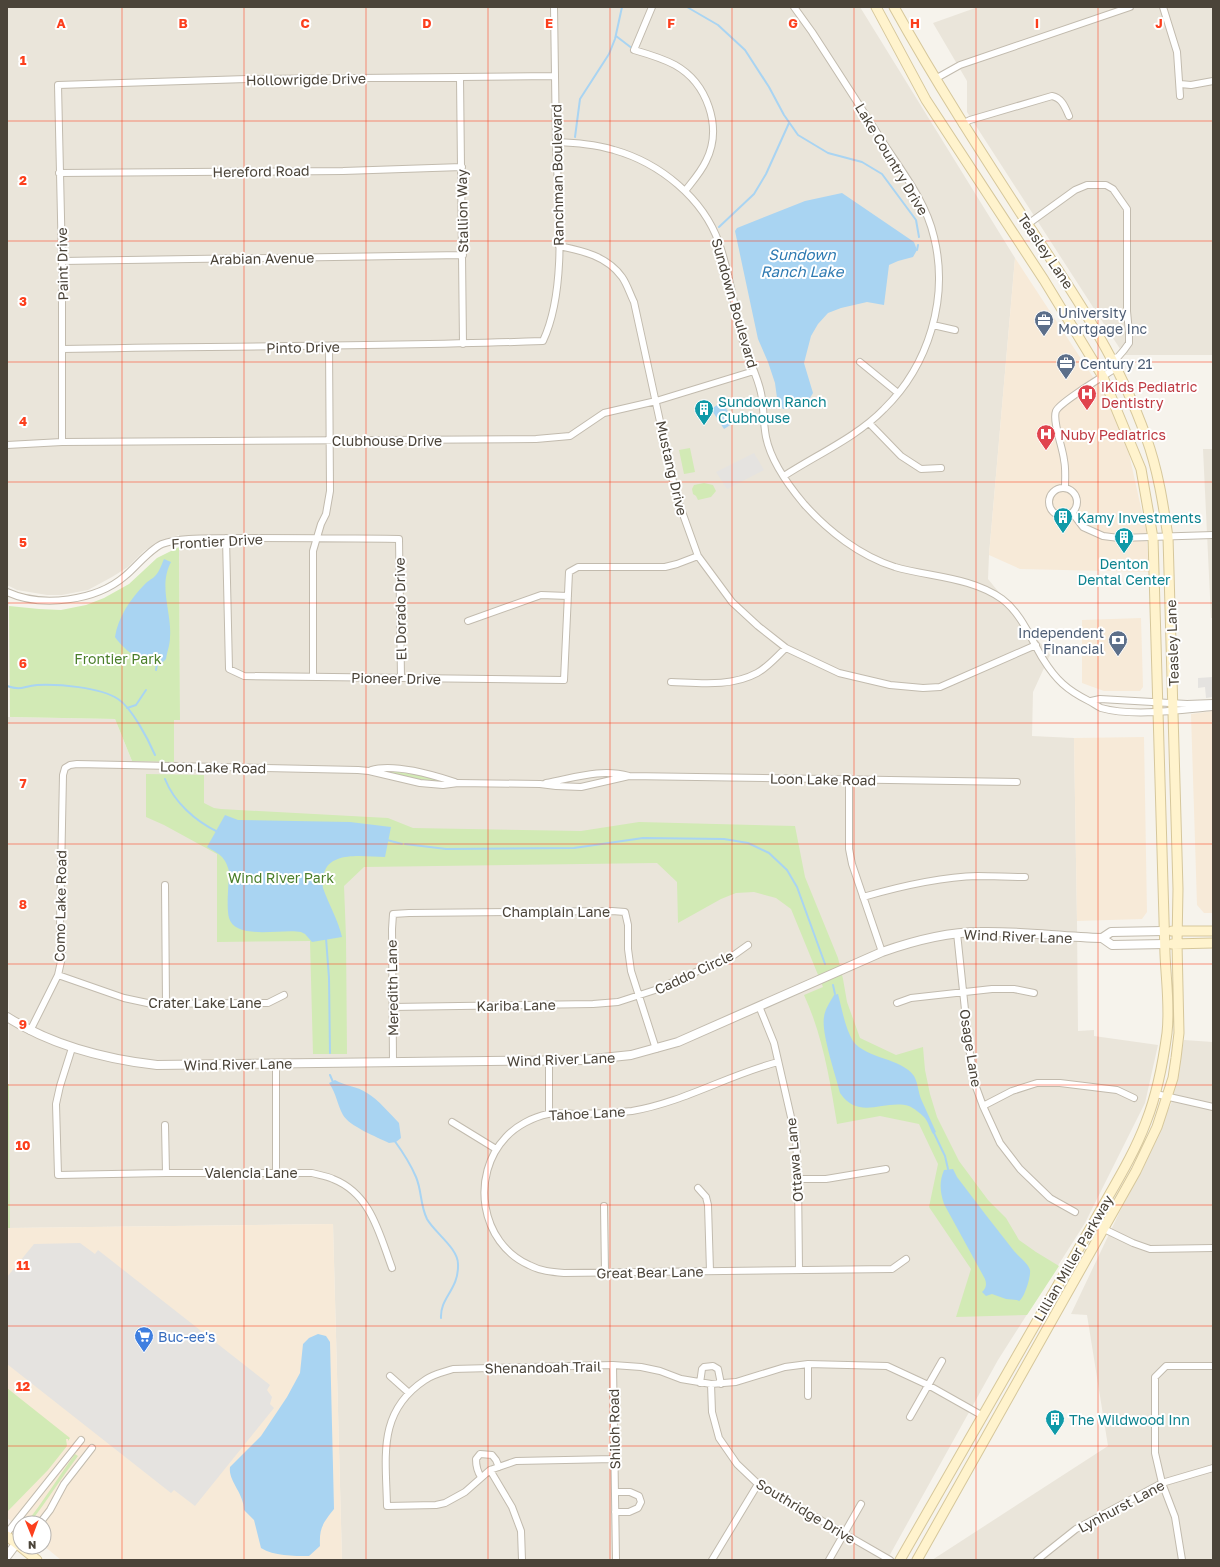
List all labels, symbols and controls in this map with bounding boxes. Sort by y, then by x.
text: A [56,15,66,31]
text: B [178,15,188,31]
text: C [300,15,310,31]
text: D [422,15,432,31]
text: E [545,15,553,31]
text: F [667,15,675,31]
text: G [788,15,798,31]
text: H [910,15,920,31]
text: I [1035,15,1039,31]
text: J [1155,15,1163,31]
text: 1 [20,52,27,68]
street label: Hollowrigde Drive [246,69,366,89]
street label: Lake Country Drive [852,100,932,218]
street label: Ranchman Boulevard [547,104,567,246]
street label: Hereford Road [212,162,310,180]
street label: Stallion Way [453,169,471,253]
text: 2 [19,172,27,188]
street label: Teasley Lane [1015,210,1077,292]
street label: Paint Drive [53,227,71,301]
street label: Sundown Boulevard [708,236,762,370]
water label: Sundown Ranch Lake [761,245,845,280]
street label: Arabian Avenue [210,249,314,267]
text: 3 [19,293,27,309]
place label: University Mortgage Inc [1058,304,1148,337]
office icon: University Mortgage Inc [1033,309,1055,337]
street label: Pinto Drive [266,338,340,356]
office icon: Century 21 [1055,352,1077,380]
place label: Century 21 [1080,355,1153,372]
place label: iKids Pediatric Dentistry [1101,378,1198,411]
hospital icon: iKids Pediatric Dentistry [1076,383,1098,411]
place label: Sundown Ranch Clubhouse [718,393,827,426]
building icon: Sundown Ranch Clubhouse [693,398,715,426]
text: 4 [19,413,27,429]
street label: Mustang Drive [653,419,691,517]
hospital icon: Nuby Pediatrics [1035,423,1057,451]
place label: Nuby Pediatrics [1060,426,1166,443]
street label: Clubhouse Drive [332,432,442,449]
building icon: Kamy Investments [1052,506,1074,534]
place label: Kamy Investments [1077,509,1201,526]
building icon: Denton Dental Center [1113,526,1135,554]
street label: Frontier Drive [171,530,263,552]
text: 5 [19,534,27,550]
place label: Denton Dental Center [1077,555,1171,588]
street label: El Dorado Drive [391,557,409,661]
street label: Teasley Lane [1162,599,1182,687]
place label: Independent Financial [1018,624,1104,657]
bank icon: Independent Financial [1107,629,1129,657]
park label: Frontier Park [74,650,162,667]
text: 6 [19,655,27,671]
street label: Pioneer Drive [351,669,441,687]
street label: Loon Lake Road [160,758,266,776]
street label: Loon Lake Road [770,770,876,788]
text: 7 [19,775,27,791]
street label: Como Lake Road [51,850,69,962]
park label: Wind River Park [228,869,334,886]
text: 8 [19,896,27,912]
street label: Champlain Lane [502,903,610,920]
street label: Wind River Lane [963,926,1073,946]
street label: Meredith Lane [383,940,401,1036]
street label: Caddo Circle [652,946,736,998]
street label: Crater Lake Lane [148,994,262,1011]
street label: Kariba Lane [476,996,556,1014]
street label: Osage Lane [956,1008,986,1088]
text: 9 [19,1016,27,1032]
street label: Wind River Lane [506,1049,616,1069]
street label: Wind River Lane [184,1055,292,1073]
street label: Tahoe Lane [548,1103,626,1123]
street label: Ottawa Lane [782,1117,806,1203]
text: 10 [15,1137,31,1153]
street label: Valencia Lane [204,1164,298,1181]
street label: Lillian Miller Parkway [1030,1192,1116,1324]
text: 11 [16,1257,30,1273]
street label: Great Bear Lane [596,1263,704,1281]
supermarket icon: Buc-ee's [133,1325,155,1353]
place label: Buc-ee's [158,1328,215,1345]
street label: Shenandoah Trail [484,1357,602,1377]
text: 12 [16,1378,30,1394]
street label: Shiloh Road [605,1389,623,1469]
building icon: The Wildwood Inn [1044,1408,1066,1436]
place label: The Wildwood Inn [1069,1411,1190,1428]
street label: Southridge Drive [753,1475,859,1547]
street label: Lynhurst Lane [1075,1476,1167,1536]
north arrow [12,1515,52,1555]
text: N [28,1539,36,1552]

